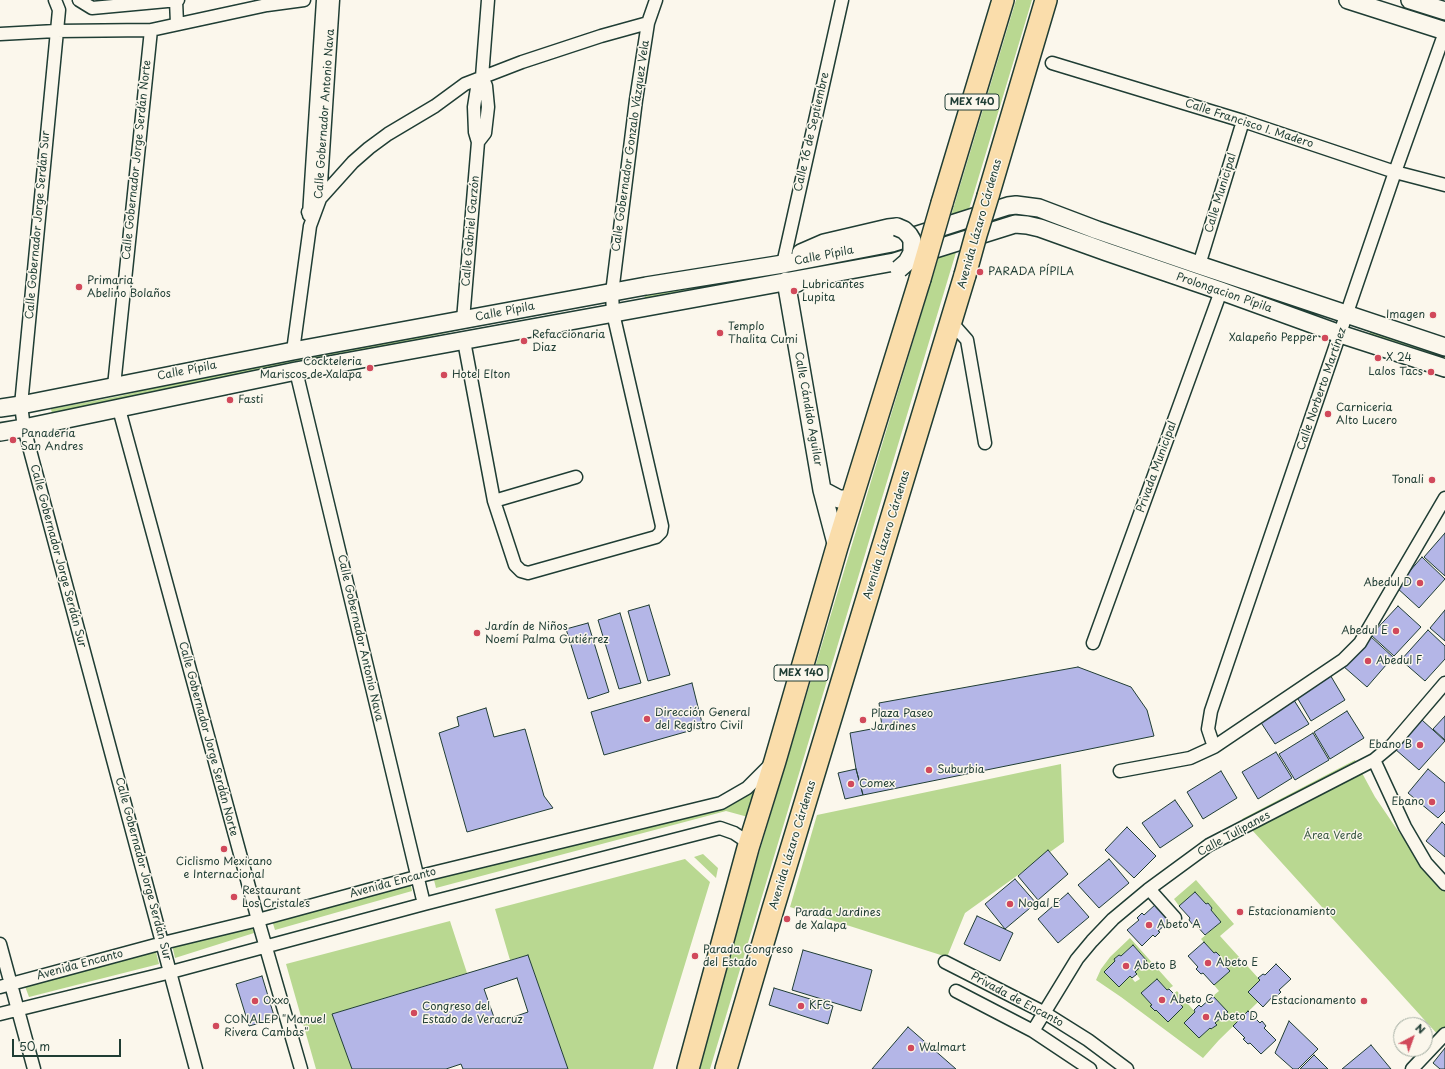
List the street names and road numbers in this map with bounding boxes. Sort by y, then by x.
street label: Calle Gobernador Antonio Nava [312,29,338,199]
street label: Calle Gobernador Gonzalo Vázquez Vela [610,39,652,253]
street label: Calle Gobernador Jorge Serdán Norte [120,59,154,261]
street label: Calle 16 de Septiembre [792,71,832,193]
road number: MEX 140 [945,94,999,110]
street label: Calle Francisco I. Madero [1183,97,1315,151]
street label: Calle Gobernador Jorge Serdán Sur [23,130,53,320]
street label: Calle Municipal [1203,151,1239,235]
street label: Avenida Lázaro Cárdenas [955,158,1005,290]
street label: Calle Gabriel Garzón [460,175,482,287]
street label: Calle Pípila [793,244,855,268]
street label: Prolongacion Pípila [1174,270,1274,316]
street label: Calle Pípila [474,300,536,324]
street label: Calle Norberto Martínez [1295,326,1349,452]
street label: Calle Cándido Aguilar [791,351,825,467]
street label: Calle Pípila [156,359,218,383]
street label: Privada Municipal [1134,419,1180,515]
street label: Calle Gobernador Jorge Serdán Sur [27,463,89,649]
street label: Avenida Lázaro Cárdenas [861,469,913,601]
street label: Calle Gobernador Antonio Nava [334,553,386,723]
street label: Calle Gobernador Jorge Serdán Norte [176,640,240,838]
road number: MEX 140 [774,665,828,681]
street label: Calle Gobernador Jorge Serdán Sur [112,776,174,962]
street label: Avenida Lázaro Cárdenas [767,779,819,911]
street label: Calle Tulipanes [1195,809,1273,859]
street label: Avenida Encanto [348,865,438,901]
street label: Avenida Encanto [35,947,125,983]
street label: Privada de Encanto [969,970,1065,1030]

